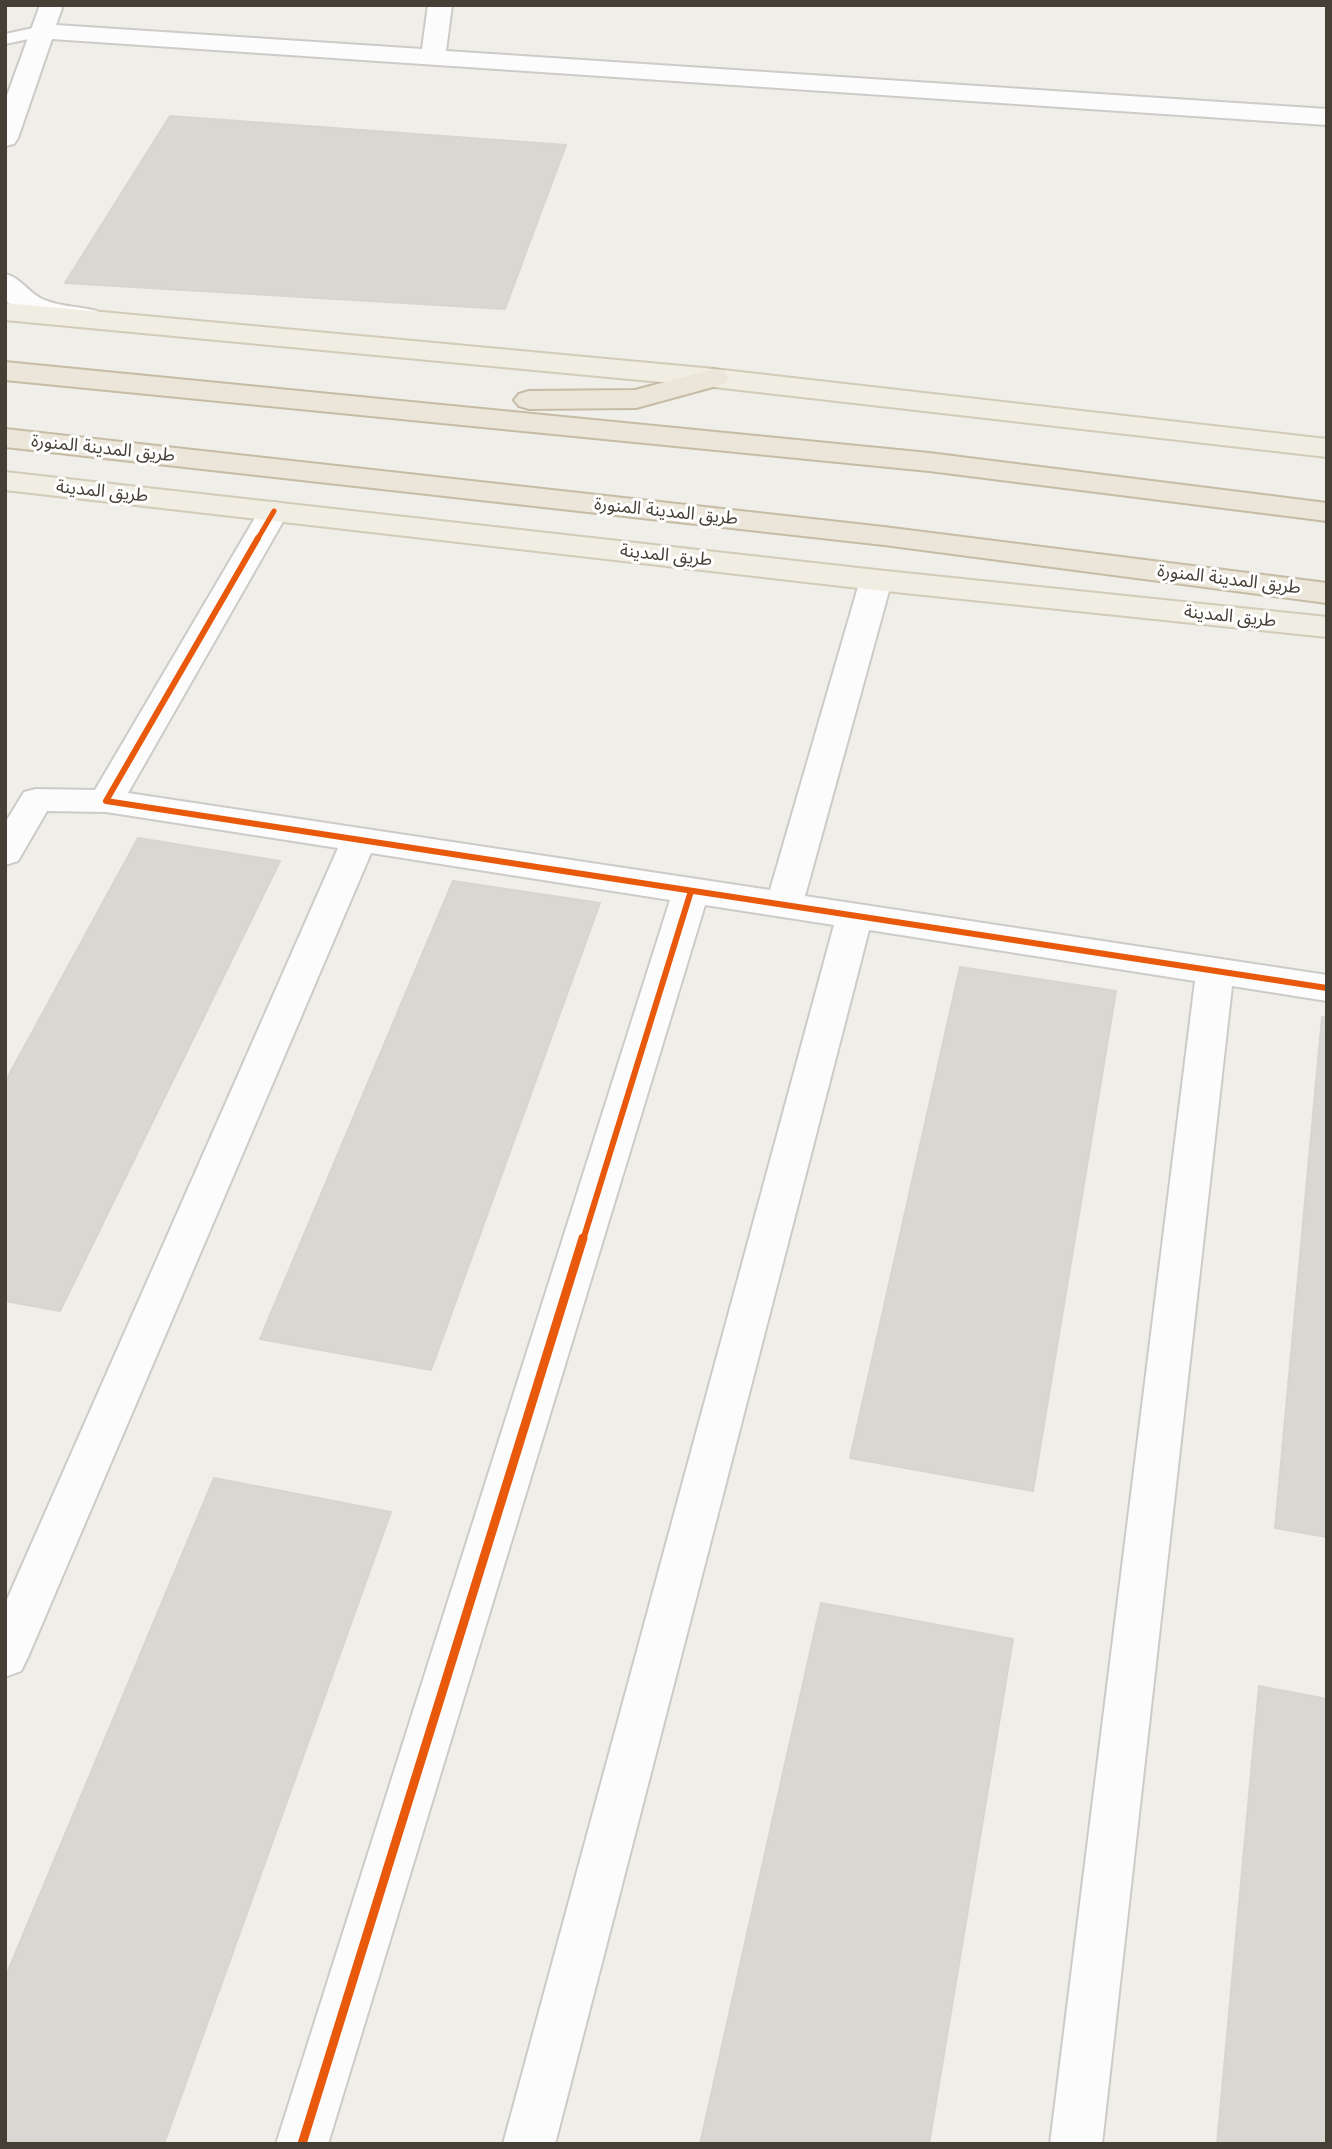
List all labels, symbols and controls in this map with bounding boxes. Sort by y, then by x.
street label: طريق المدينة المنورة [30,431,176,467]
street label: طريق المدينة [55,476,149,508]
street label: طريق المدينة المنورة [593,494,739,530]
street label: طريق المدينة [619,540,713,572]
street label: طريق المدينة المنورة [1156,560,1302,600]
street label: طريق المدينة [1183,601,1277,633]

